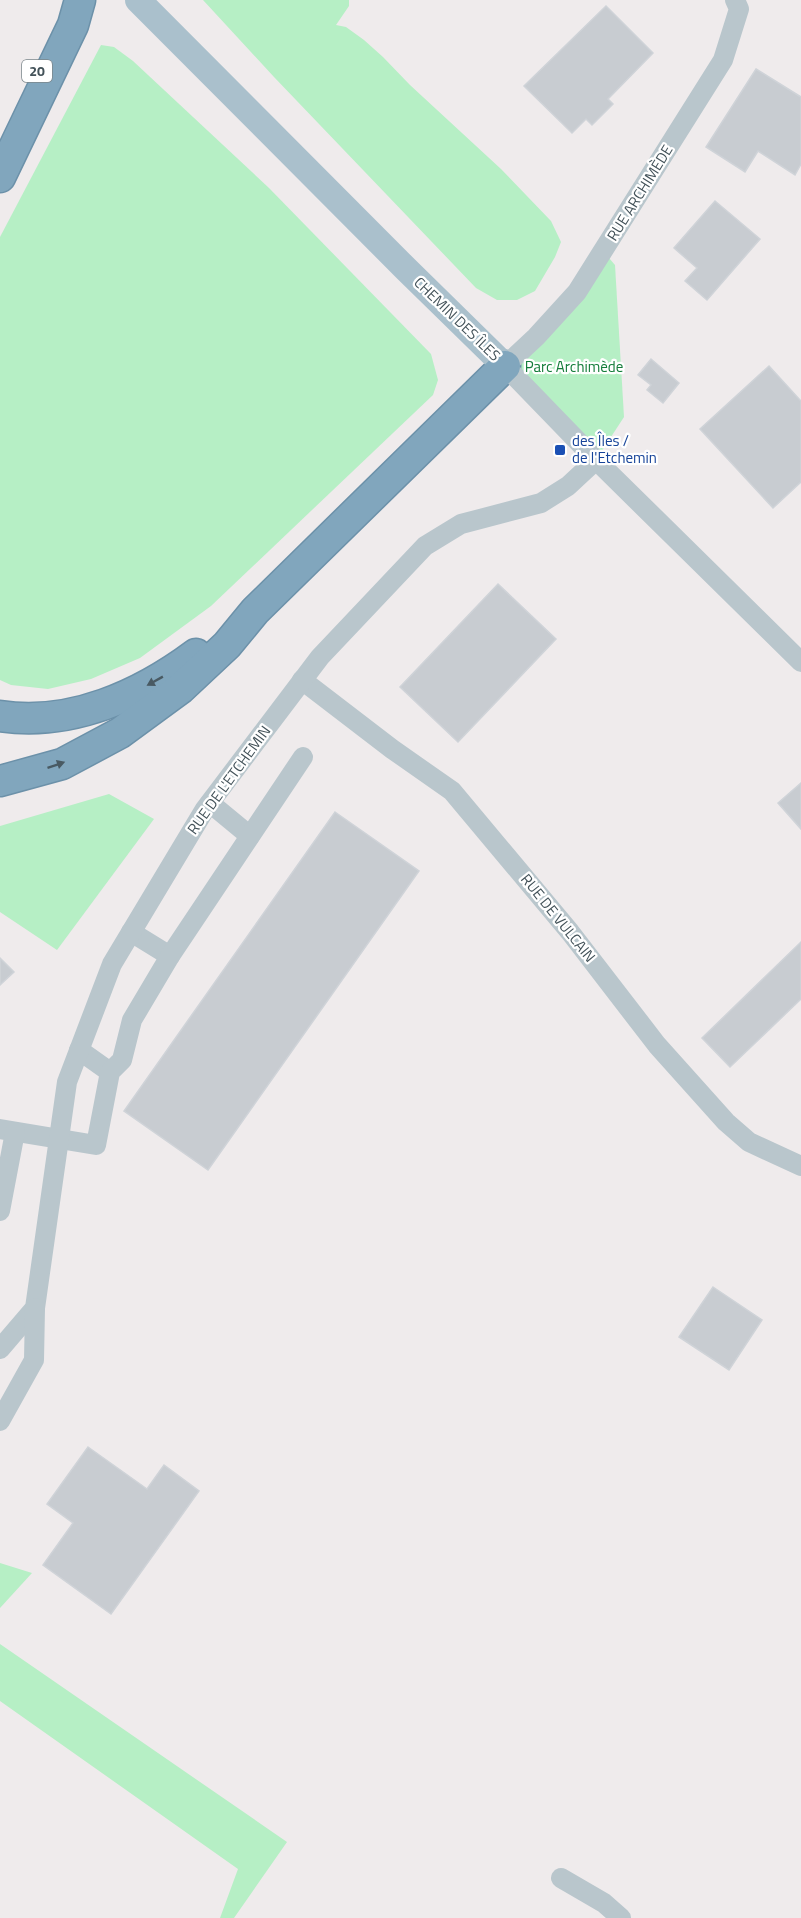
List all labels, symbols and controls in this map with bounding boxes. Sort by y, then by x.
road number: 20 [22,60,52,82]
street label: RUE ARCHIMÈDE [601,140,678,245]
street label: CHEMIN DES ÎLES [409,271,506,366]
park label: Parc Archimède [525,355,623,378]
place label: des Îles / de l'Etchemin [572,429,657,469]
marker: des Îles / de l'Etchemin [553,443,567,457]
one-way arrow [147,675,163,686]
street label: RUE DE L'ETCHEMIN [181,720,276,839]
one-way arrow [47,759,65,769]
street label: RUE DE VULCAIN [515,868,601,967]

